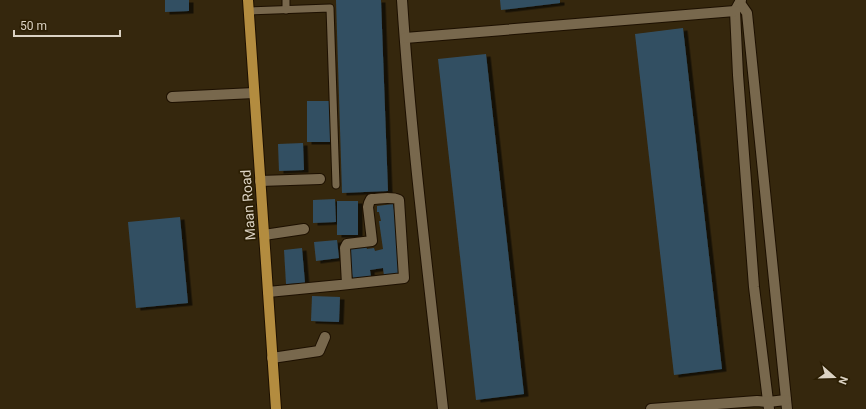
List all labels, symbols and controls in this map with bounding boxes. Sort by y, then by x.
scale bar [14,12,120,38]
text: 50 m [20,19,47,33]
street label: Maan Road [238,169,258,241]
north arrow [814,357,854,397]
text: N [835,374,850,386]

